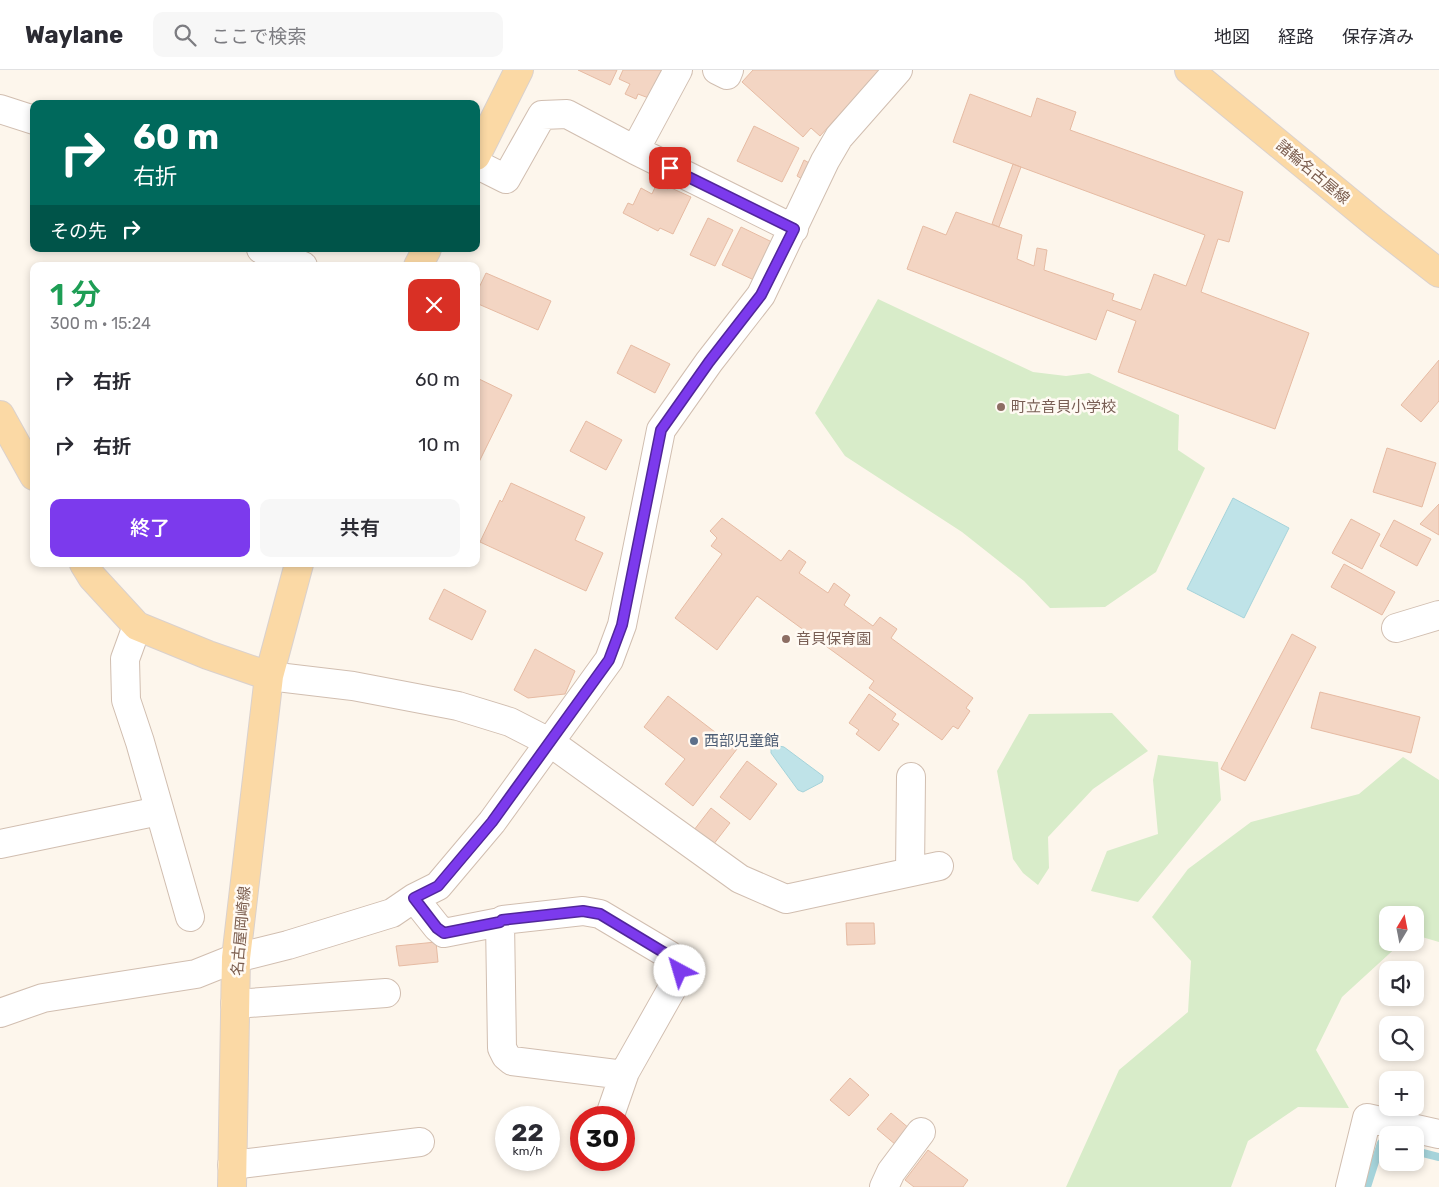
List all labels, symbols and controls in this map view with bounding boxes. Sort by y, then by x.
search box [153,12,503,57]
text: Waylane [25,21,123,49]
icon: search [171,21,199,49]
text: ここで検索 [211,25,306,48]
text: 地図 [1214,26,1250,48]
text: 経路 [1278,26,1314,48]
text: 保存済み [1342,26,1414,48]
text: 60 m [133,116,219,158]
icon: right [50,120,115,185]
street label: 諸輪名古屋線 [1273,136,1353,208]
pin [649,147,691,189]
icon: arrive [656,154,684,182]
text: 右折 [133,163,177,190]
icon: right [117,215,145,243]
text: その先 [50,220,107,243]
text: 1 分 [50,277,101,313]
button: close [408,279,460,331]
text: 300 m · 15:24 [50,314,151,333]
icon: right [50,366,78,394]
text: 60 m [415,368,460,391]
text: 右折 [93,370,131,393]
place label: 町立音貝小学校 [1011,398,1116,416]
marker: 町立音貝小学校 [995,401,1007,413]
icon: right [50,431,78,459]
text: 10 m [418,433,460,456]
text: 右折 [93,435,131,458]
button: 終了 [50,499,250,557]
button: 共有 [260,499,460,557]
place label: 音貝保育園 [796,630,871,648]
marker: 音貝保育園 [780,633,792,645]
place label: 西部児童館 [704,732,779,750]
marker: 西部児童館 [688,735,700,747]
street label: 名古屋岡崎線 [228,885,254,977]
north arrow [1379,906,1424,951]
map controls [1379,906,1424,1171]
position arrow [653,944,705,996]
button: sound [1379,961,1424,1006]
button: search [1379,1016,1424,1061]
button: + [1379,1071,1424,1116]
speed limit sign: 30 [570,1106,635,1171]
text: 22 [511,1118,544,1147]
button: − [1379,1126,1424,1171]
text: km/h [513,1144,542,1158]

